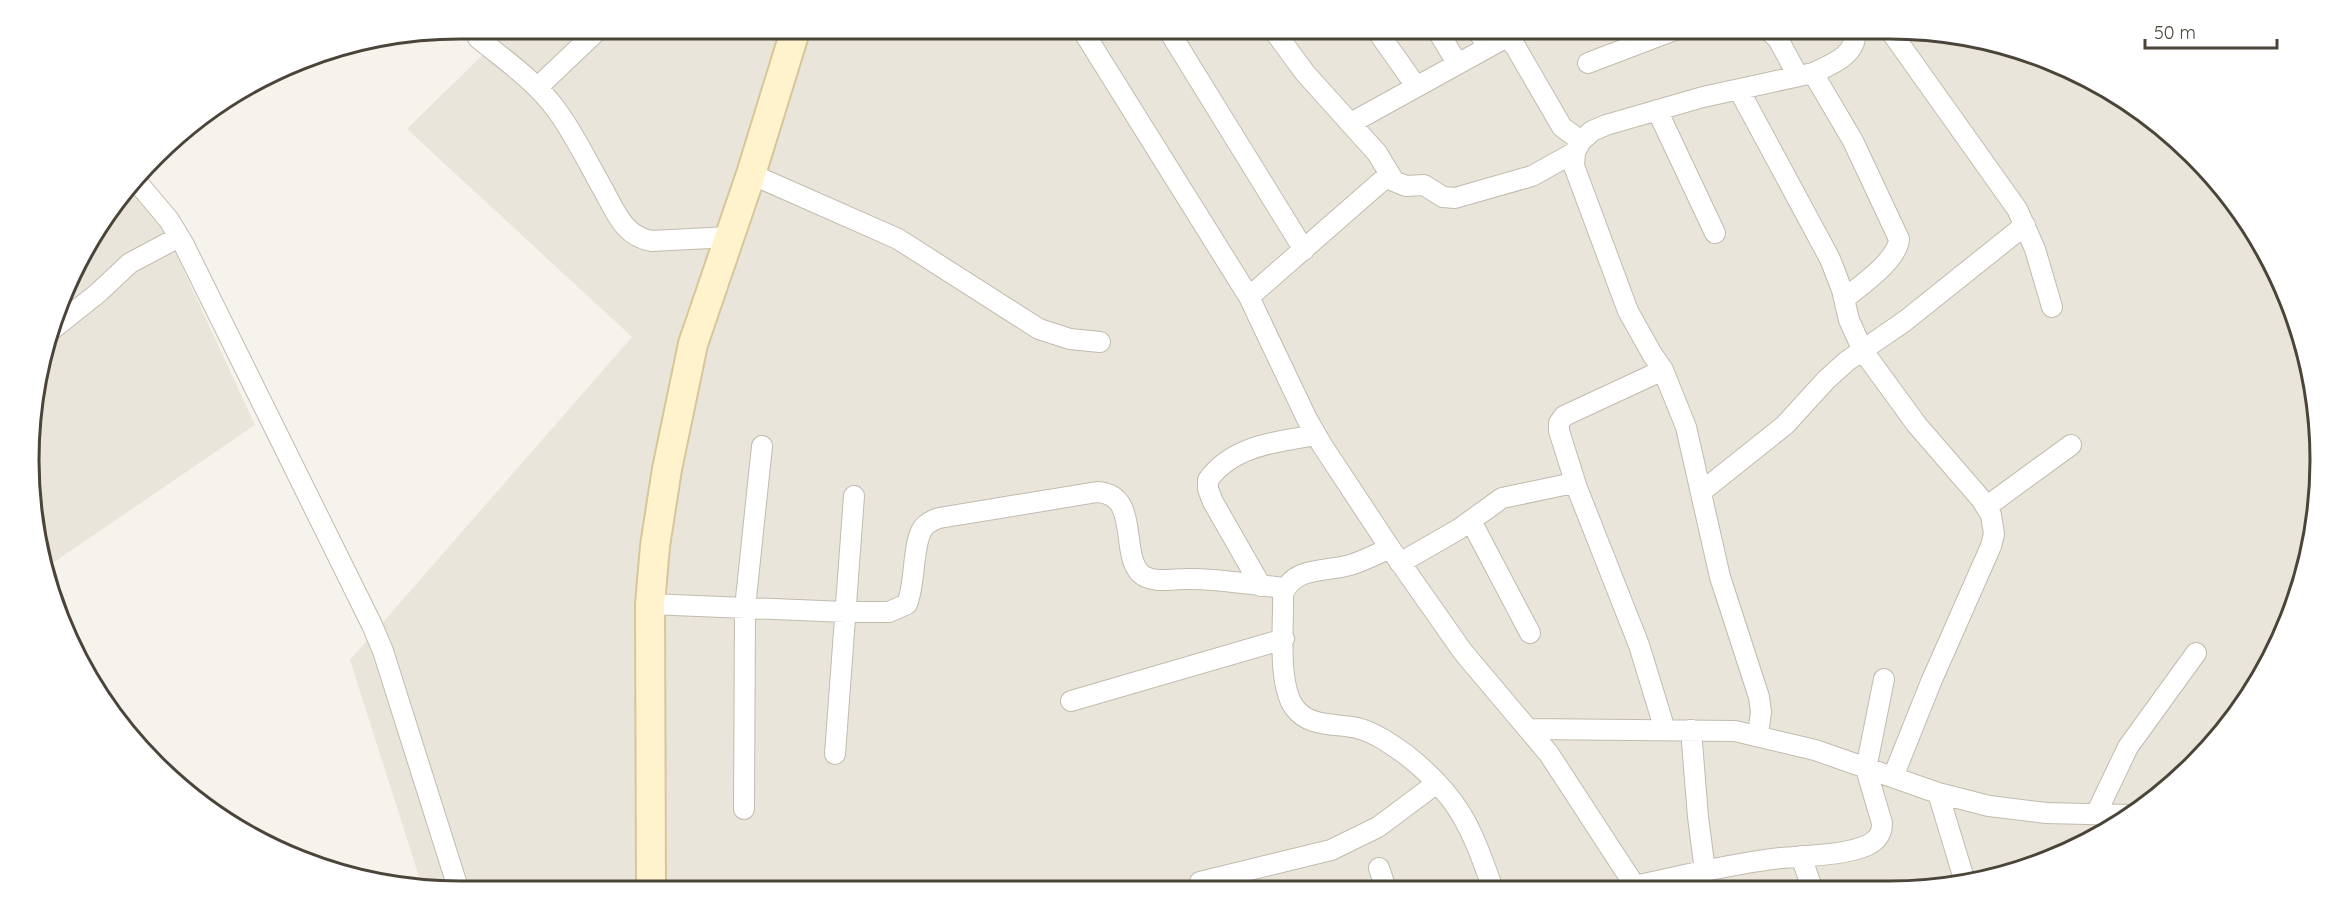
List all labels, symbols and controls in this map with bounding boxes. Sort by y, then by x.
scale bar [2145,12,2277,50]
text: 50 m [2154,21,2196,44]

